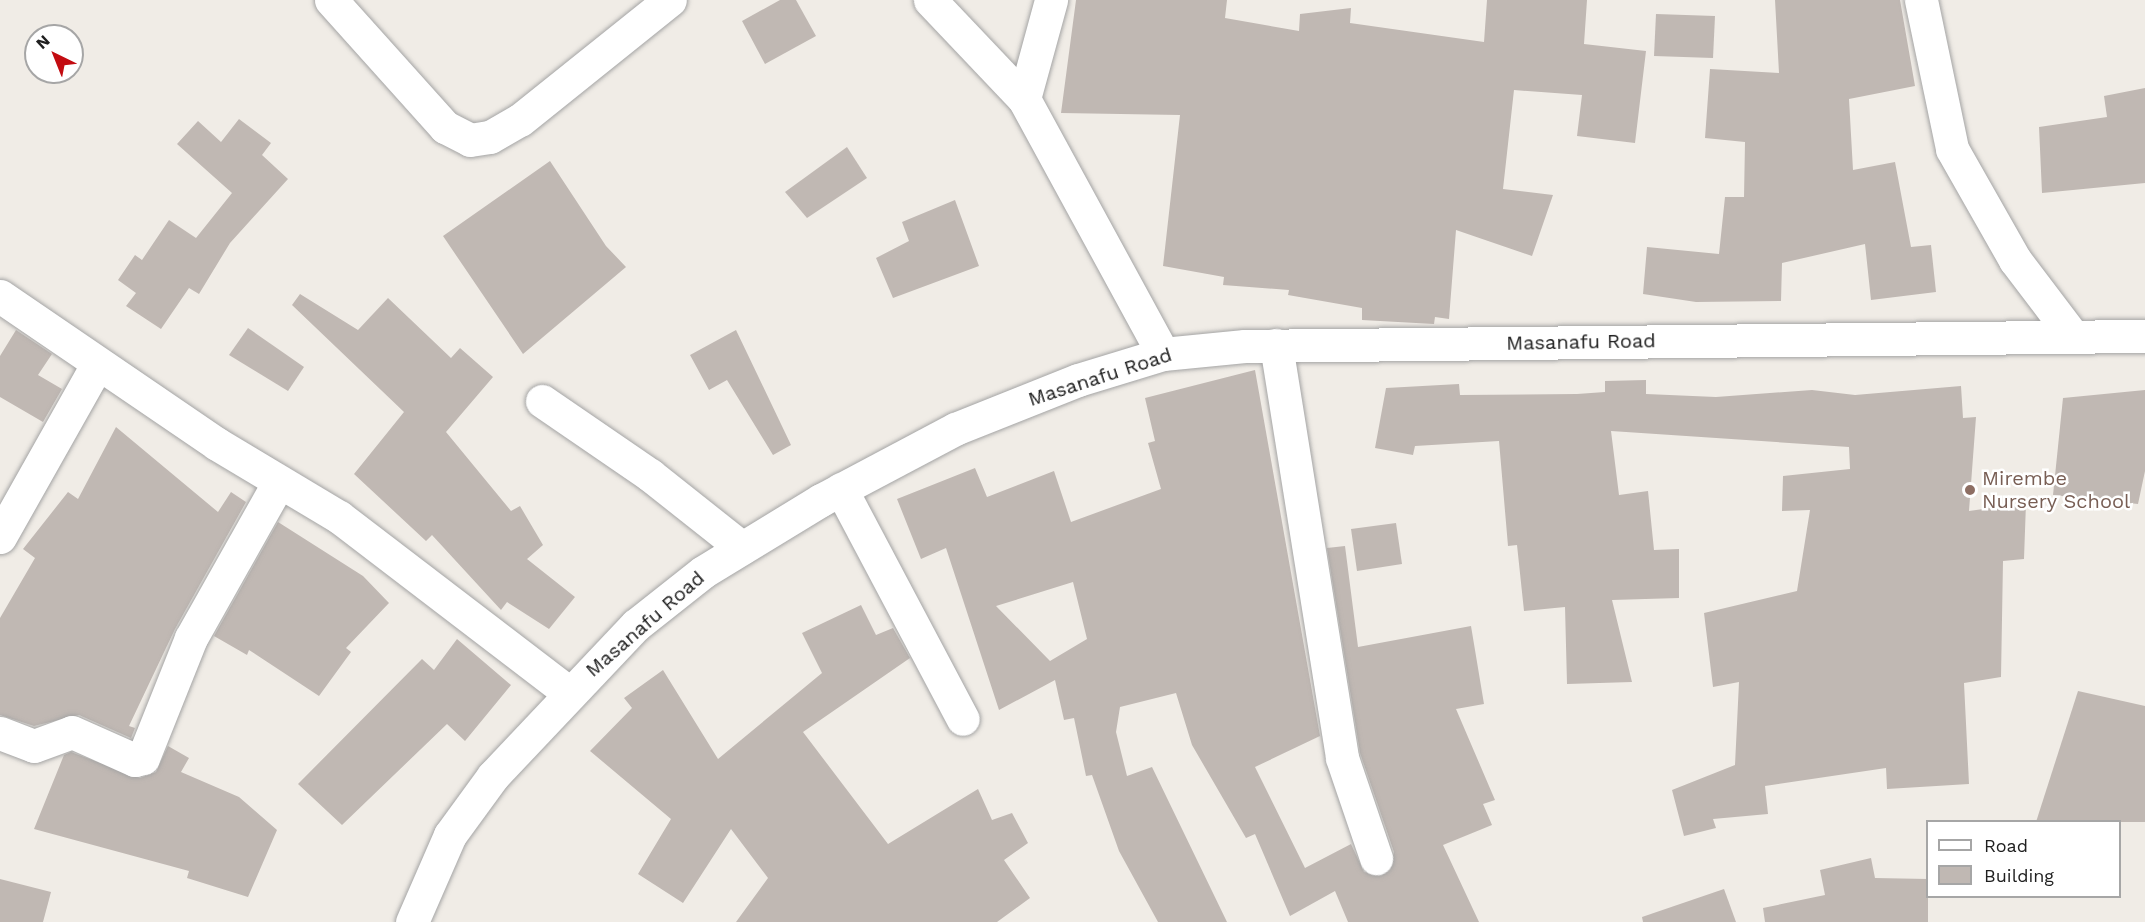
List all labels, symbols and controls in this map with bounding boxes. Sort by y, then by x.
north arrow [24,24,84,84]
text: N [32,31,54,53]
street label: Masanafu Road [1506,329,1656,355]
street label: Masanafu Road [1025,342,1175,412]
place label: Mirembe Nursery School [1982,466,2130,513]
marker: Mirembe Nursery School [1963,483,1977,497]
street label: Masanafu Road [581,566,709,682]
legend [1926,820,2121,898]
text: Road [1984,835,2028,856]
text: Building [1984,865,2054,886]

